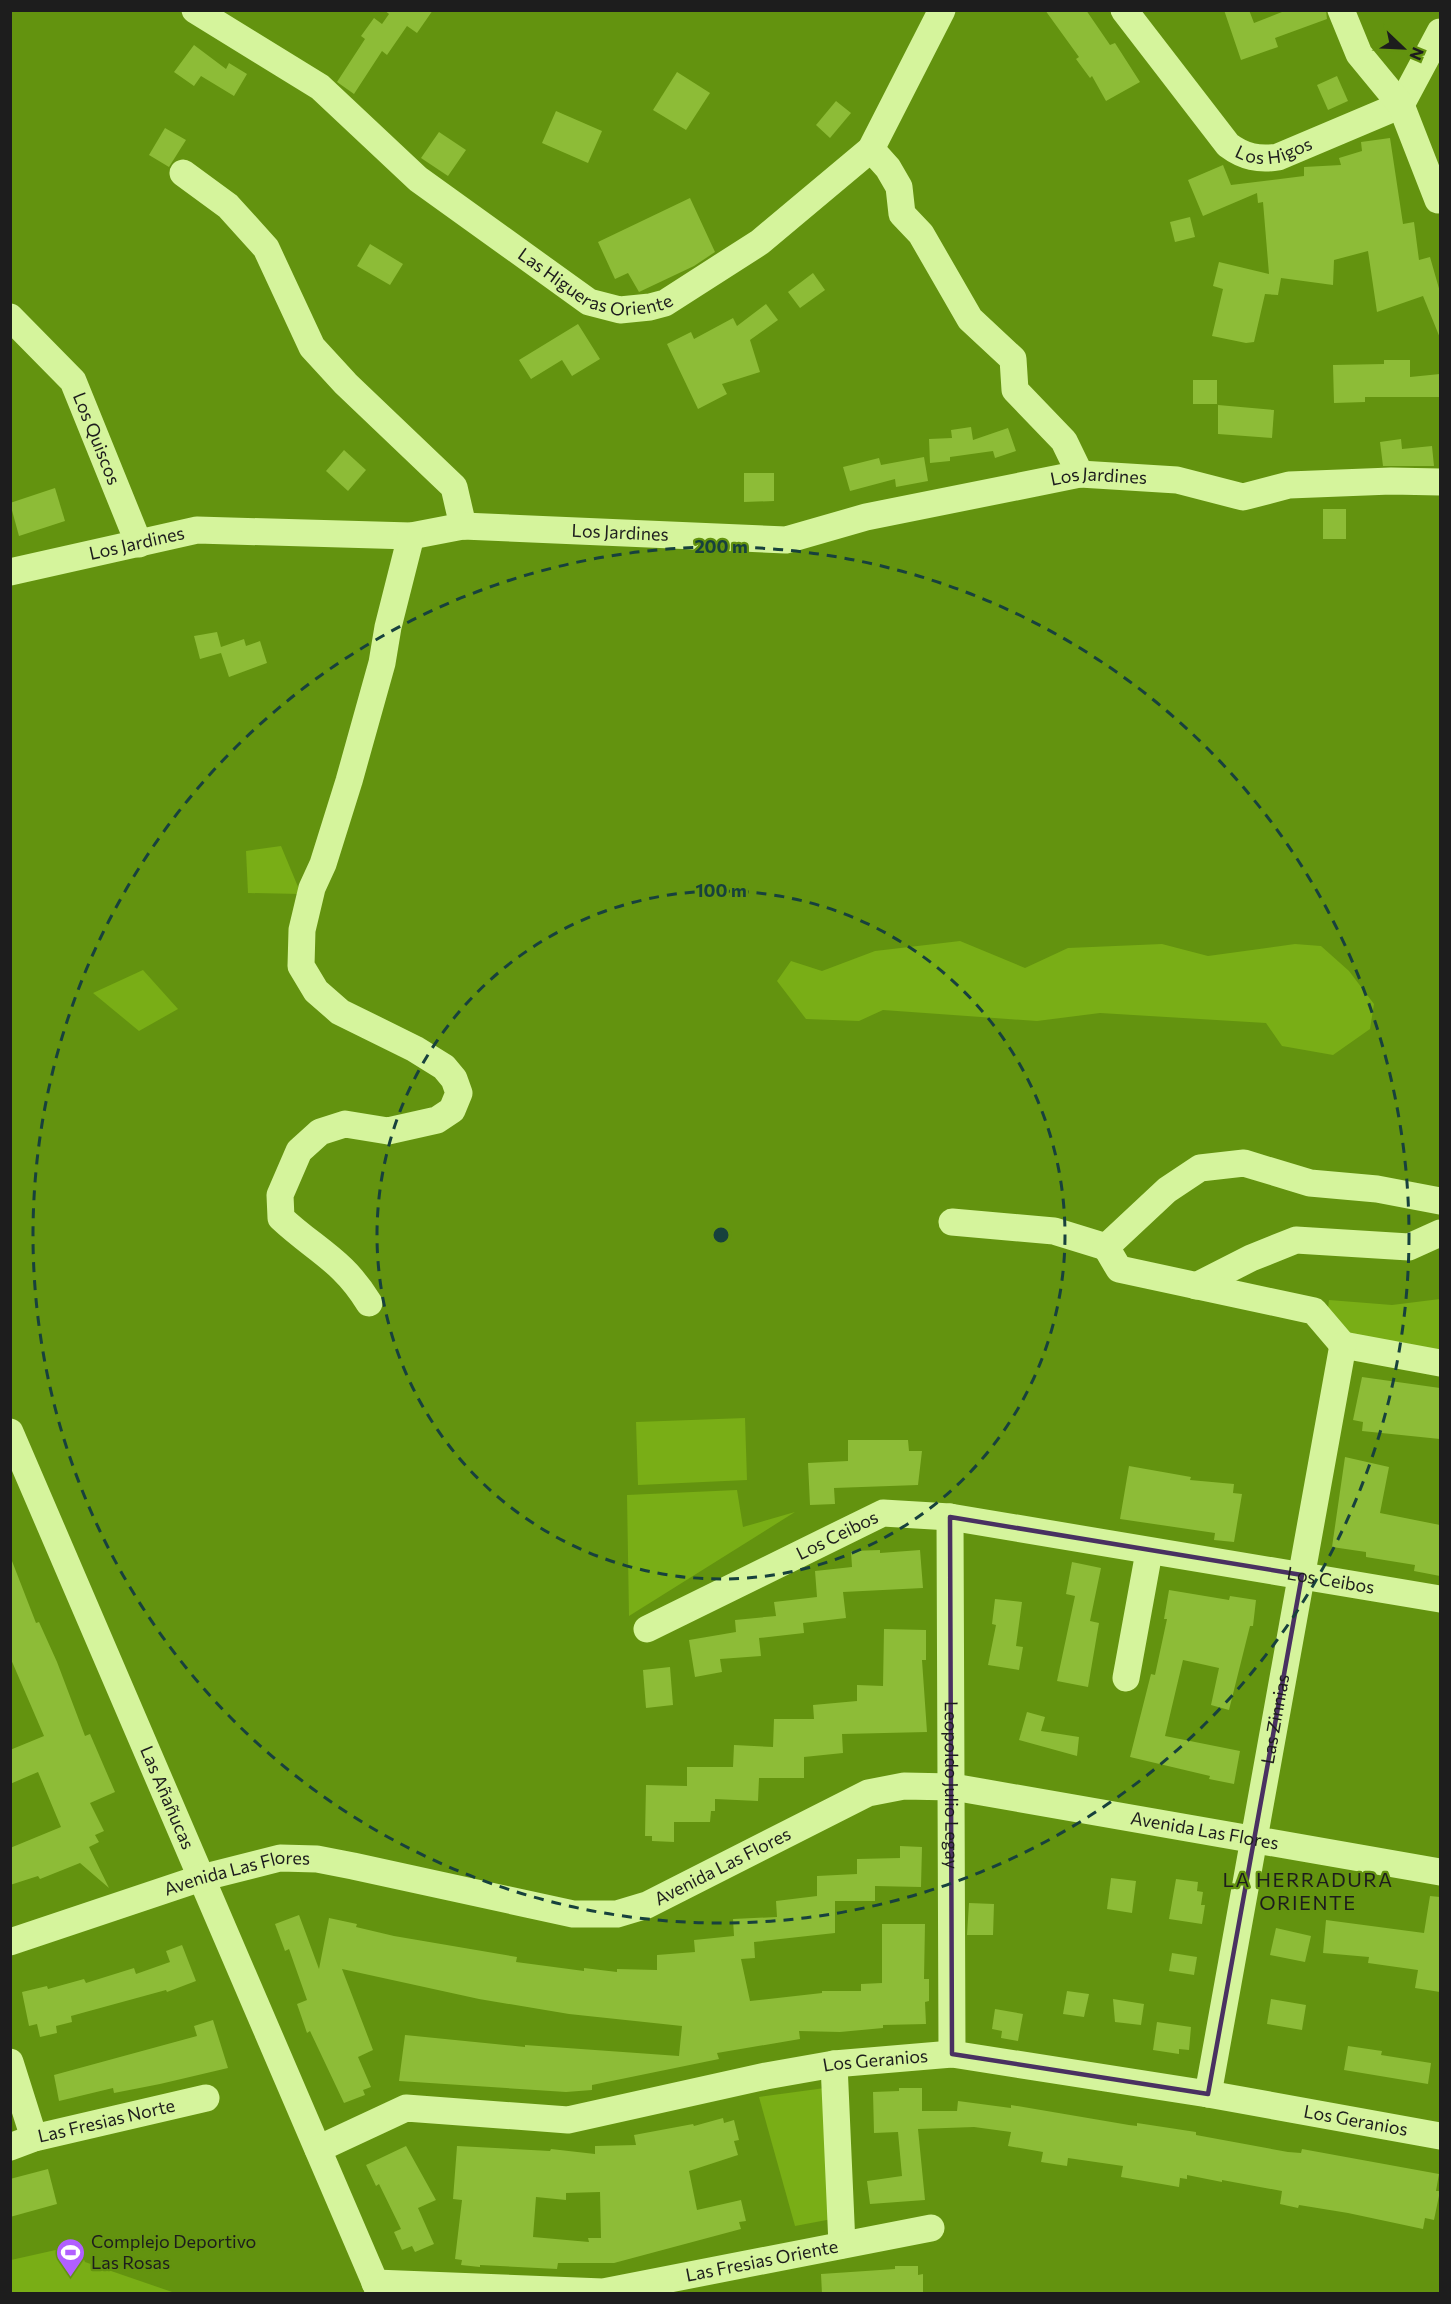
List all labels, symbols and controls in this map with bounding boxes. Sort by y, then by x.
north arrow [1373,18,1433,78]
text: N [1406,45,1428,63]
street label: Los Higos [1232,132,1315,168]
street label: Las Higueras Oriente [514,243,677,321]
street label: Los Quiscos [69,389,126,488]
street label: Los Jardines [1048,462,1148,490]
street label: Los Jardines [571,519,669,545]
street label: Los Jardines [87,521,186,564]
text: 200 m [694,535,748,557]
text: 100 m [695,879,747,901]
centre of rings [711,1225,731,1245]
street label: Los Ceibos [792,1505,881,1564]
street label: Los Ceibos [1285,1562,1376,1598]
street label: Las Zinnias [1256,1672,1293,1766]
street label: Leopoldo Julio Legay [941,1701,963,1869]
street label: Las Añañucas [136,1742,200,1852]
street label: Avenida Las Flores [1129,1806,1281,1854]
street label: Avenida Las Flores [650,1822,794,1909]
street label: Avenida Las Flores [161,1846,310,1900]
district label: LA HERRADURA ORIENTE [1222,1867,1394,1914]
street label: Los Geranios [821,2044,929,2076]
street label: Las Fresias Norte [36,2094,177,2147]
street label: Los Geranios [1302,2100,1410,2140]
place label: Complejo Deportivo Las Rosas [91,2230,256,2273]
street label: Las Fresias Oriente [684,2234,840,2286]
sports icon: Complejo Deportivo Las Rosas [54,2236,86,2278]

